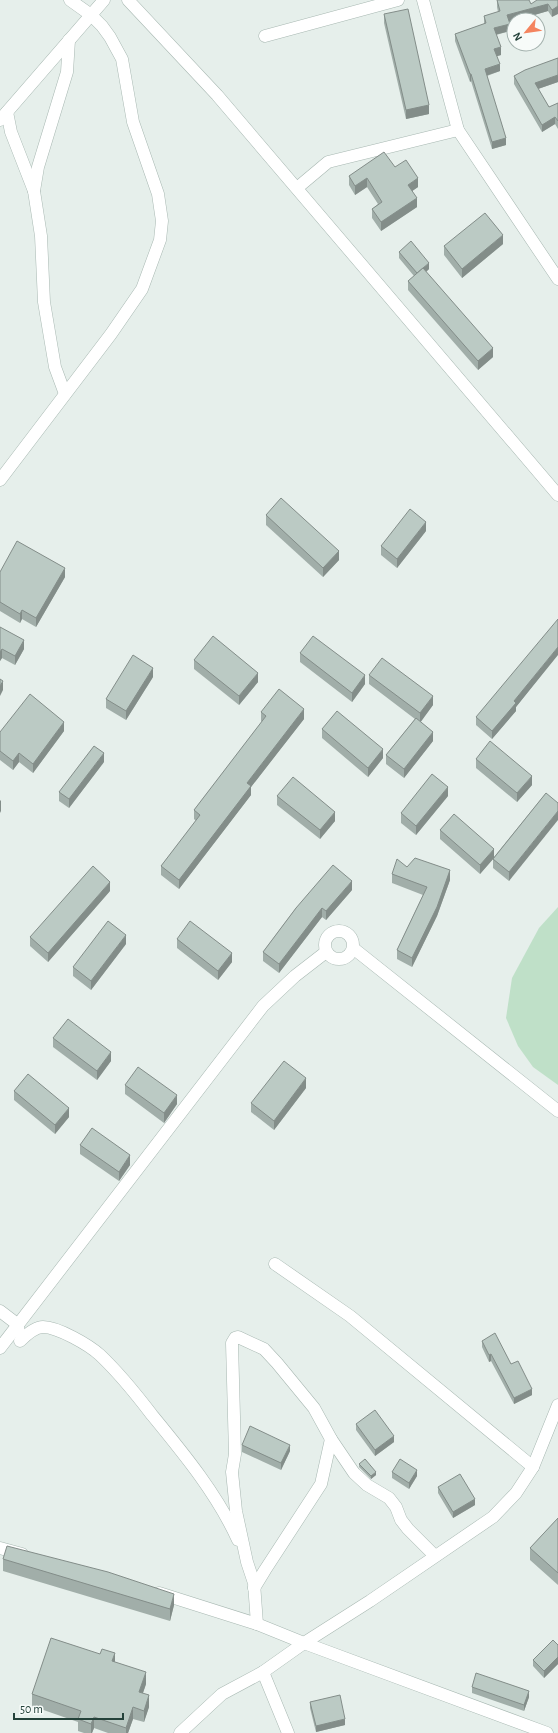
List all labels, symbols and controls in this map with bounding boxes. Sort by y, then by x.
north arrow [506,12,546,52]
text: N [511,31,524,43]
scale bar [14,1695,123,1721]
text: 50 m [20,1703,43,1715]

